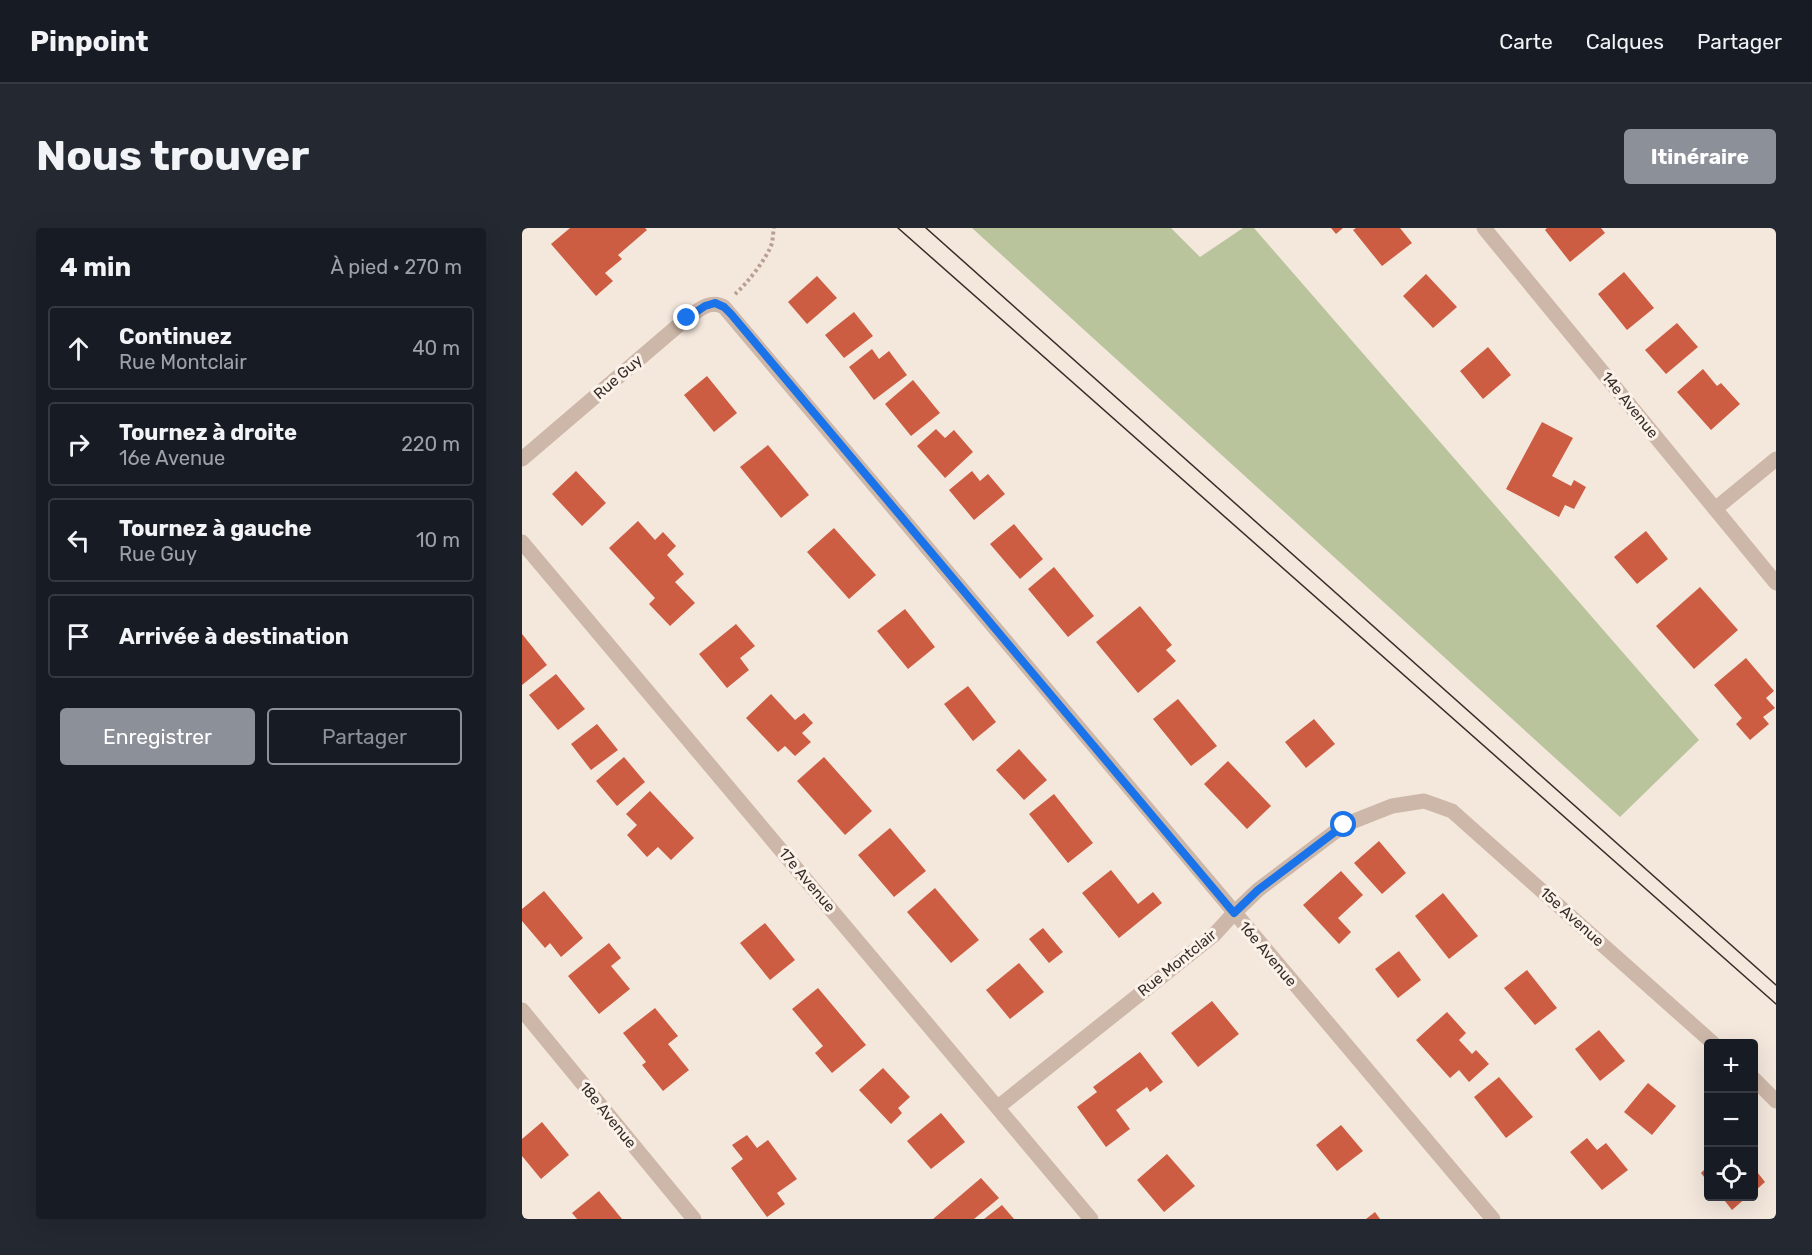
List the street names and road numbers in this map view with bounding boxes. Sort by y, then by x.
street label: Rue Guy [590,351,646,403]
street label: 14e Avenue [1598,368,1662,442]
street label: 17e Avenue [775,844,839,916]
street label: 15e Avenue [1536,884,1608,950]
street label: 16e Avenue [1235,918,1301,990]
street label: Rue Montclair [1134,926,1220,1000]
street label: 18e Avenue [576,1078,640,1152]

